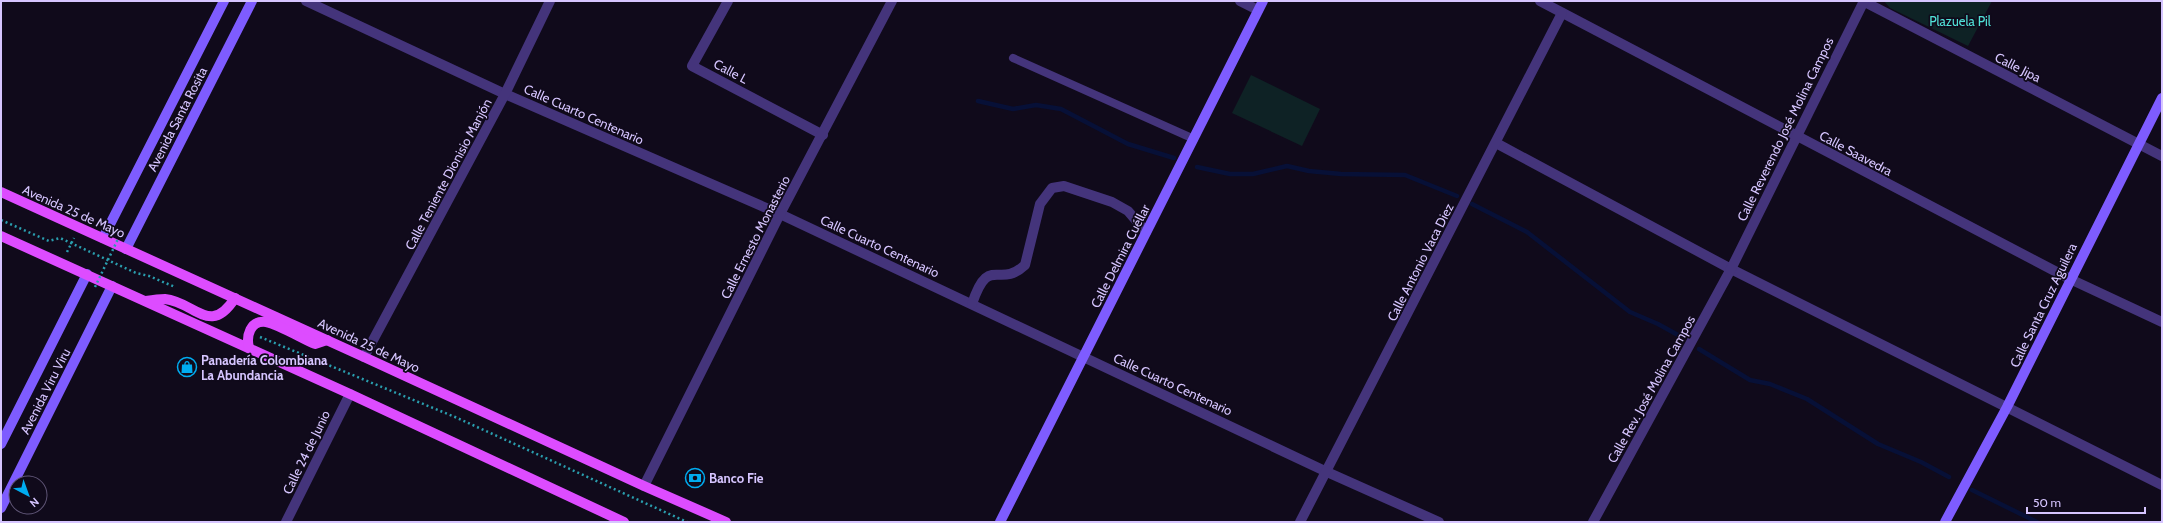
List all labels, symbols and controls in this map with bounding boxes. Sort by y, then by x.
park label: Plazuela Pil [1929,13,1991,29]
street label: Calle Reverendo José Molina Campos [1733,34,1837,224]
street label: Calle Jipa [1992,49,2044,86]
street label: Calle L [711,55,751,87]
street label: Avenida Santa Rosita [144,63,211,174]
street label: Calle Cuarto Centenario [522,80,646,148]
street label: Calle Teniente Dionisio Manjón [401,96,496,253]
street label: Calle Saavedra [1817,127,1896,179]
street label: Calle Ernesto Monasterio [717,173,793,301]
street label: Avenida 25 de Mayo [20,181,128,241]
street label: Calle Antonio Vaca Diez [1383,200,1457,324]
street label: Calle Delmira Cuéllar [1087,201,1153,310]
street label: Calle Cuarto Centenario [818,211,942,281]
street label: Calle Santa Cruz Aguilera [2006,240,2080,370]
street label: Calle Rev. José Molina Campos [1604,312,1699,466]
street label: Avenida 25 de Mayo [316,314,422,376]
street label: Avenida Viru Viru [16,345,74,437]
street label: Calle Cuarto Centenario [1111,349,1235,419]
place label: Panadería Colombiana La Abundancia [201,352,328,383]
shop icon: Panadería Colombiana La Abundancia [176,356,198,378]
street label: Calle 24 de Junio [279,408,333,496]
bank icon: Banco Fie [684,467,706,489]
place label: Banco Fie [709,470,764,486]
north arrow [8,475,48,515]
scale bar [2027,489,2145,515]
text: N [27,495,42,510]
text: 50 m [2033,495,2061,510]

